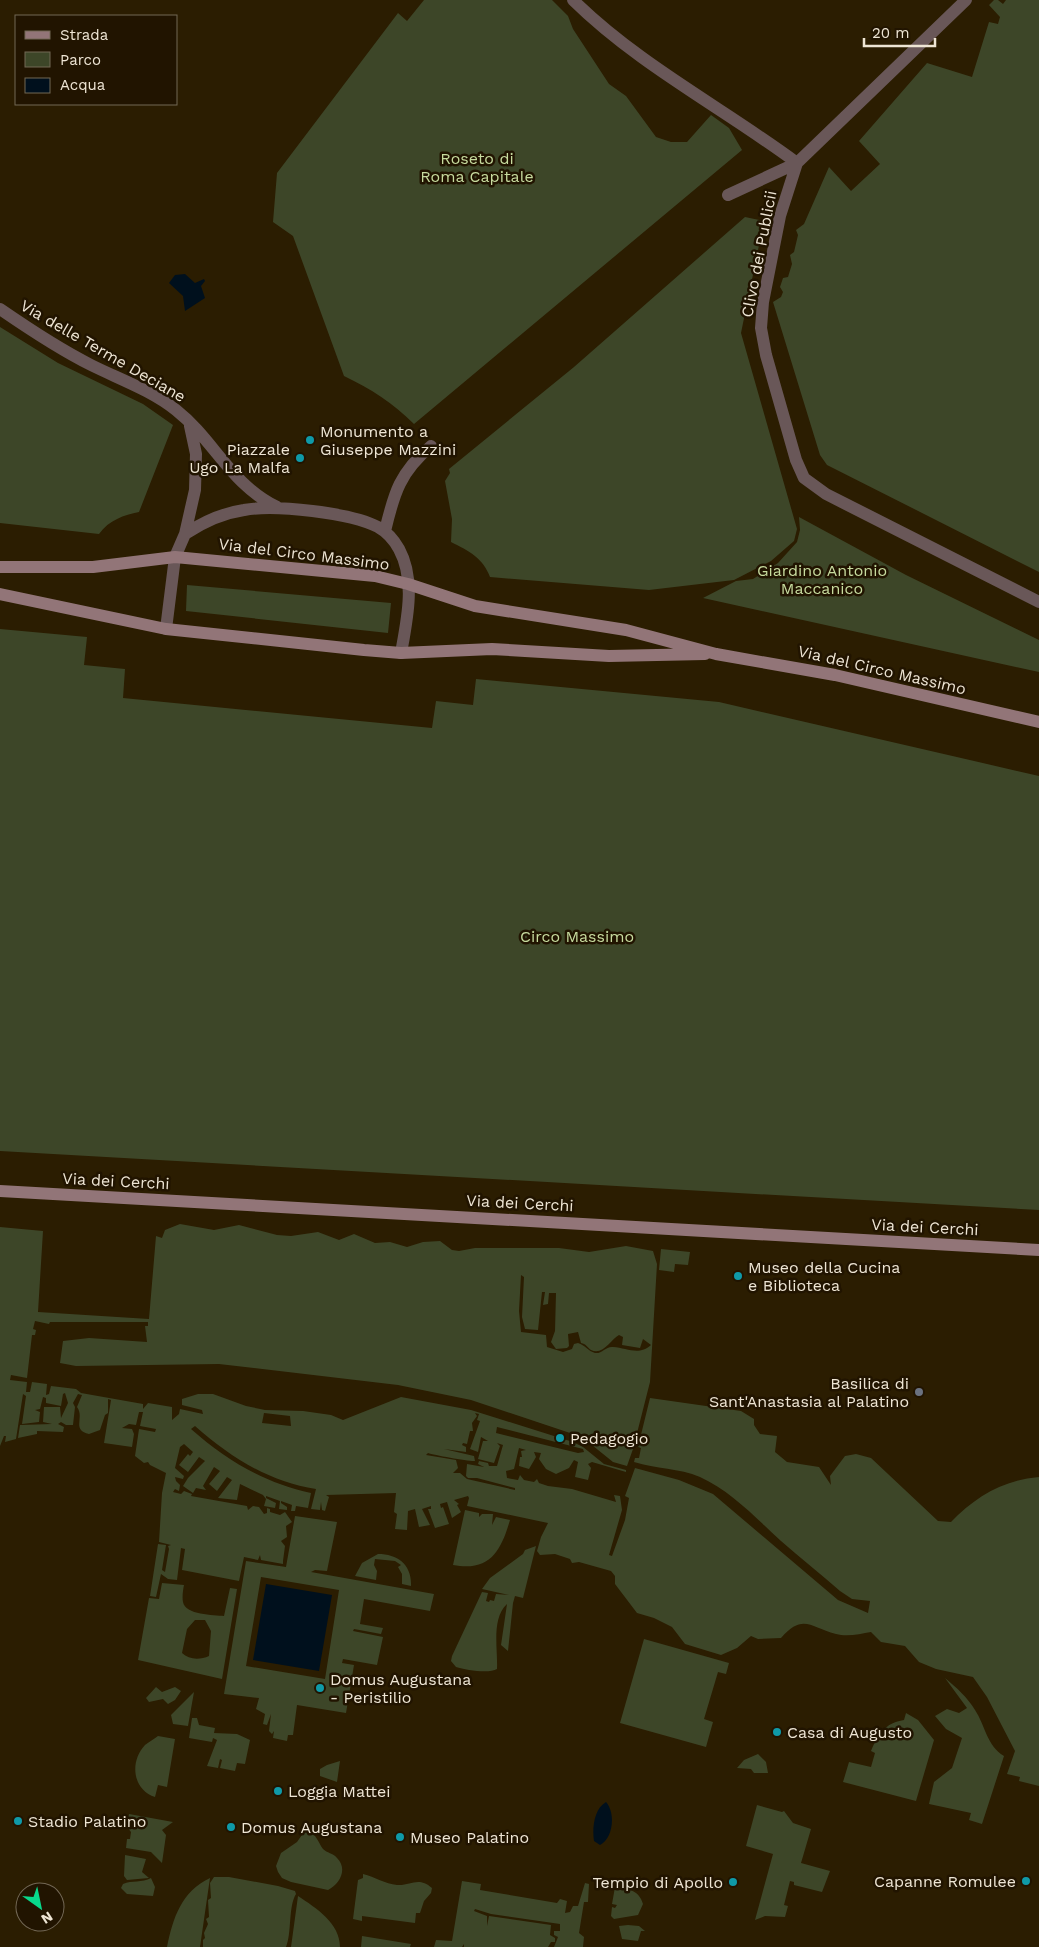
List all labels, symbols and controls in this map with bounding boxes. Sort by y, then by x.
legend [15,15,178,105]
scale bar [864,15,935,47]
text: 20 m [872,24,910,42]
text: Strada [60,26,109,44]
text: Parco [60,51,101,69]
text: Acqua [60,76,106,94]
park label: Roseto di Roma Capitale [420,149,534,186]
street label: Clivo dei Publicii [737,189,781,319]
street label: Via delle Terme Deciane [17,296,189,406]
place label: Monumento a Giuseppe Mazzini [320,422,456,459]
marker: Monumento a Giuseppe Mazzini [304,434,316,446]
place label: Piazzale Ugo La Malfa [189,440,290,477]
marker: Piazzale Ugo La Malfa [294,452,306,464]
street label: Via del Circo Massimo [218,534,390,574]
park label: Giardino Antonio Maccanico [757,561,887,598]
street label: Via del Circo Massimo [796,641,968,699]
park label: Circo Massimo [520,927,634,946]
street label: Via dei Cerchi [62,1169,170,1193]
street label: Via dei Cerchi [466,1191,574,1215]
street label: Via dei Cerchi [871,1215,979,1239]
place label: Museo della Cucina e Biblioteca [748,1258,900,1295]
marker: Museo della Cucina e Biblioteca [732,1270,744,1282]
place label: Basilica di Sant'Anastasia al Palatino [709,1374,909,1411]
marker: Basilica di Sant'Anastasia al Palatino [913,1386,925,1398]
place label: Pedagogio [570,1429,648,1448]
marker: Pedagogio [554,1432,566,1444]
place label: Domus Augustana - Peristilio [330,1670,471,1707]
marker: Domus Augustana - Peristilio [314,1682,326,1694]
place label: Casa di Augusto [787,1723,912,1742]
marker: Casa di Augusto [771,1726,783,1738]
place label: Loggia Mattei [288,1782,391,1801]
marker: Loggia Mattei [272,1785,284,1797]
place label: Stadio Palatino [28,1812,146,1831]
marker: Stadio Palatino [12,1815,24,1827]
place label: Domus Augustana [241,1818,382,1837]
marker: Domus Augustana [225,1821,237,1833]
place label: Museo Palatino [410,1828,529,1847]
marker: Museo Palatino [394,1831,406,1843]
place label: Capanne Romulee [874,1872,1016,1891]
place label: Tempio di Apollo [593,1873,723,1892]
marker: Capanne Romulee [1020,1875,1032,1887]
marker: Tempio di Apollo [727,1876,739,1888]
north arrow [15,1882,65,1932]
text: N [38,1908,56,1927]

